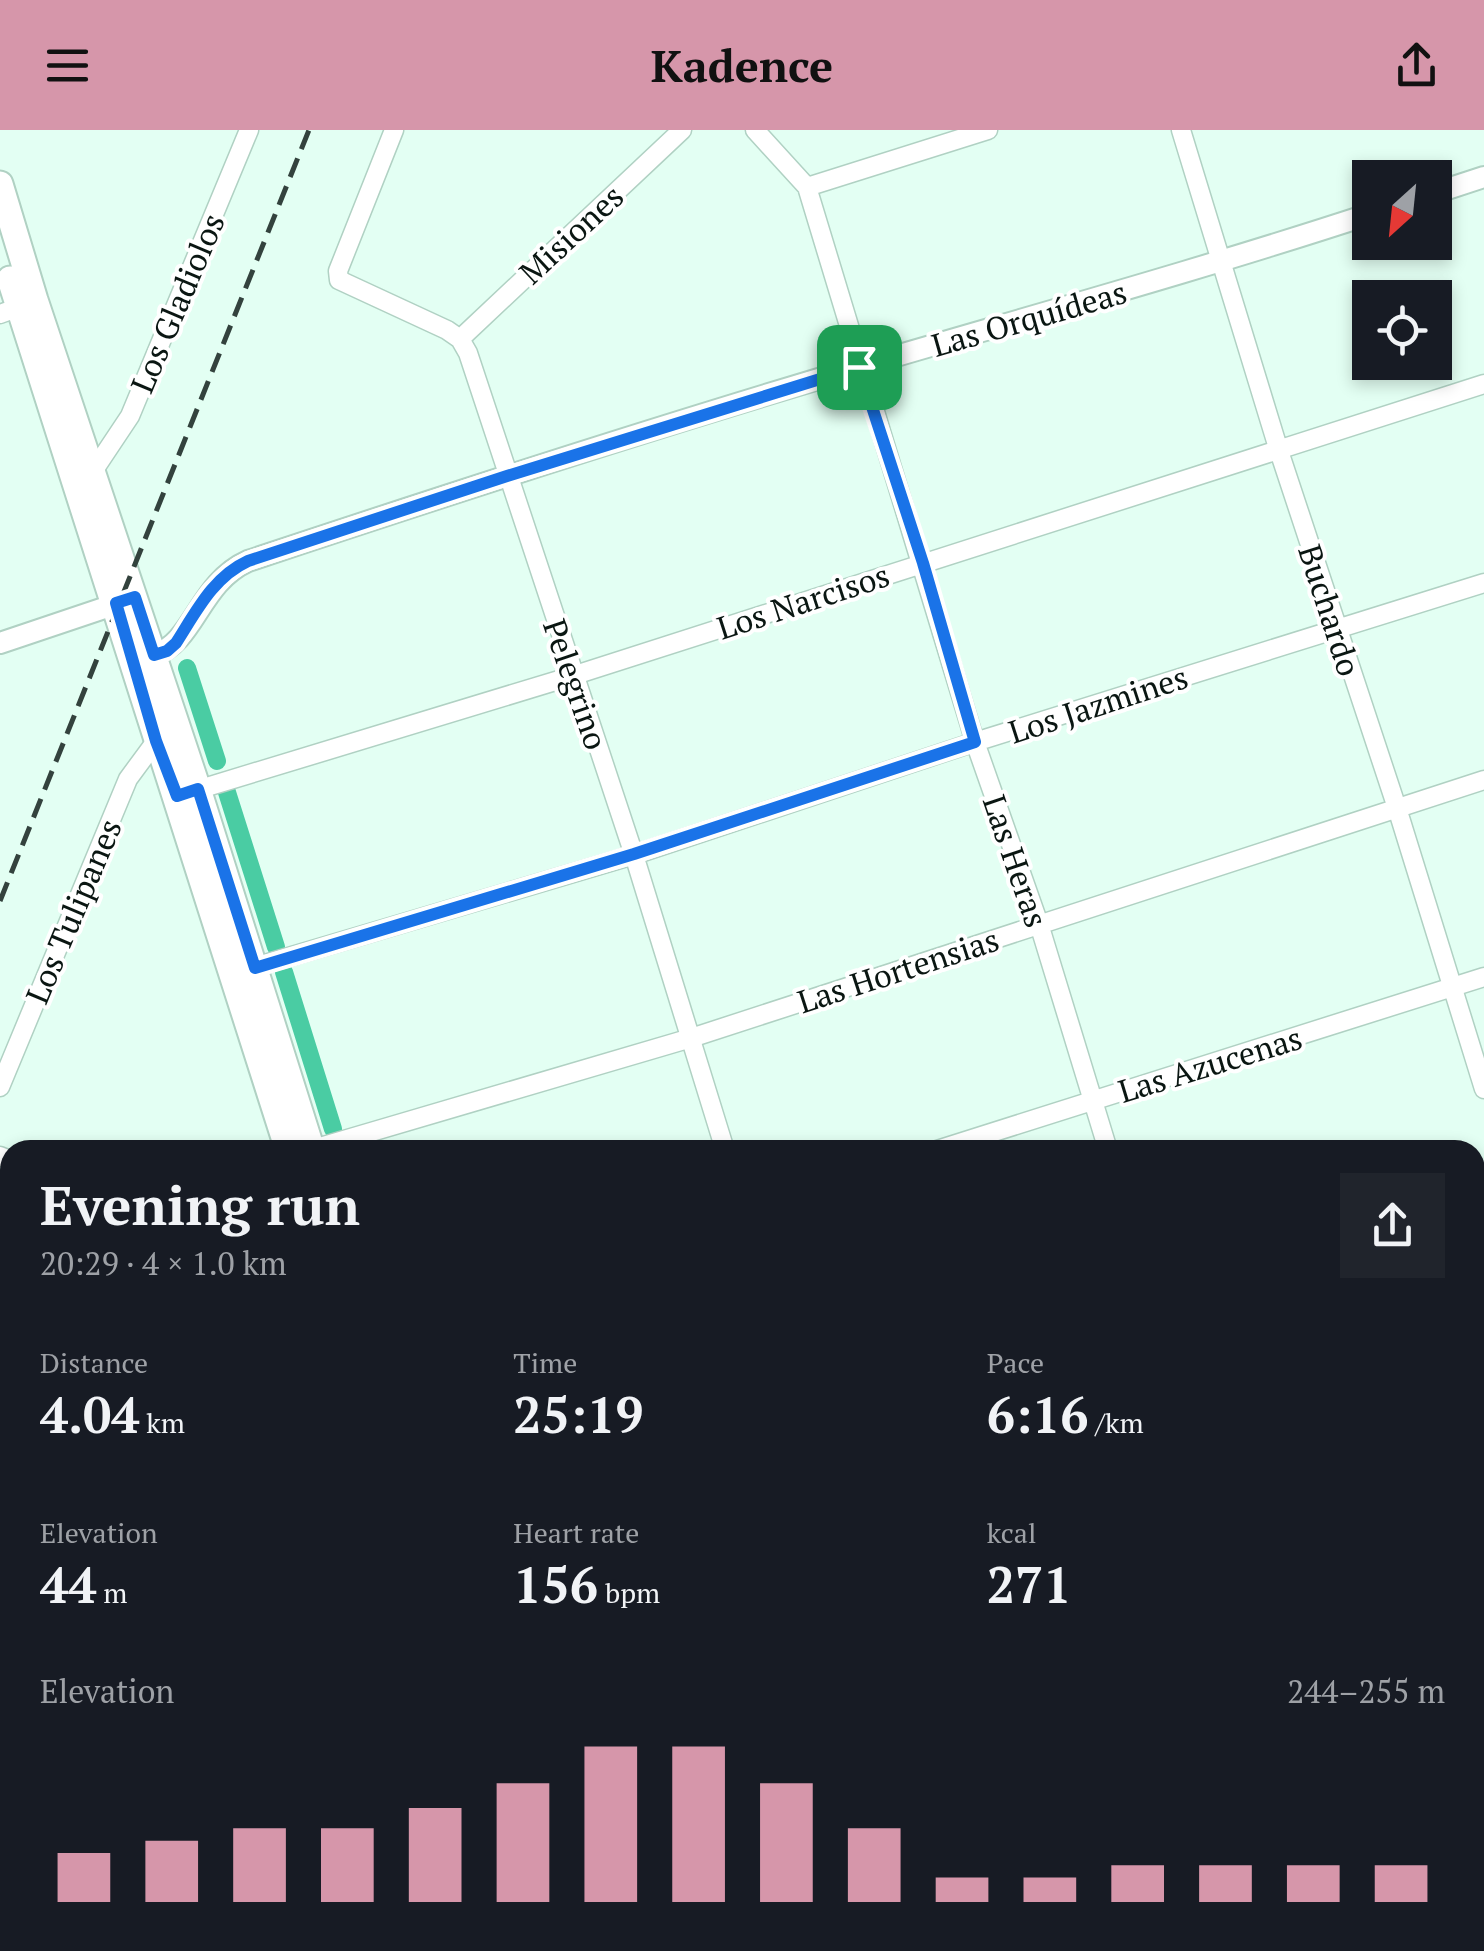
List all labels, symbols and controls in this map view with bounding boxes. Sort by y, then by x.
text: Kadence [651,35,833,95]
icon: menu [40,38,95,93]
icon: share [1389,38,1444,93]
north arrow [1352,160,1452,260]
map controls [1352,160,1452,380]
street label: Misiones [510,175,632,293]
street label: Los Gladiolos [120,207,234,399]
street label: Las Orquídeas [927,270,1131,366]
button: locate [1352,280,1452,380]
pin [817,325,902,410]
icon: arrive [832,340,887,395]
street label: Buchardo [1289,539,1371,681]
street label: Los Narcisos [712,553,894,649]
street label: Pelegrino [534,613,618,755]
street label: Los Jazmines [1003,655,1193,753]
street label: Las Heras [974,789,1058,933]
street label: Los Tulipanes [15,812,131,1010]
street label: Las Hortensias [792,918,1004,1022]
street label: Las Azucenas [1113,1016,1307,1112]
text: Evening run [40,1168,360,1241]
button: share [1340,1173,1445,1278]
text: 20:29 · 4 × 1.0 km [40,1242,287,1284]
text: Distance [40,1344,148,1381]
text: Time [513,1344,577,1381]
text: Pace [987,1344,1044,1381]
text: 4.04 [40,1381,140,1447]
text: 25:19 [513,1381,643,1447]
text: 6:16 [987,1381,1089,1447]
text: km [140,1404,185,1441]
text: /km [1089,1404,1144,1441]
text: Elevation [40,1514,158,1551]
text: Heart rate [513,1514,639,1551]
text: kcal [987,1514,1036,1551]
text: 44 [40,1551,97,1617]
text: 156 [513,1551,598,1617]
text: 271 [987,1551,1071,1617]
text: m [97,1574,127,1611]
text: bpm [598,1574,660,1611]
text: Elevation [40,1670,174,1712]
text: 244–255 m [1287,1670,1445,1712]

